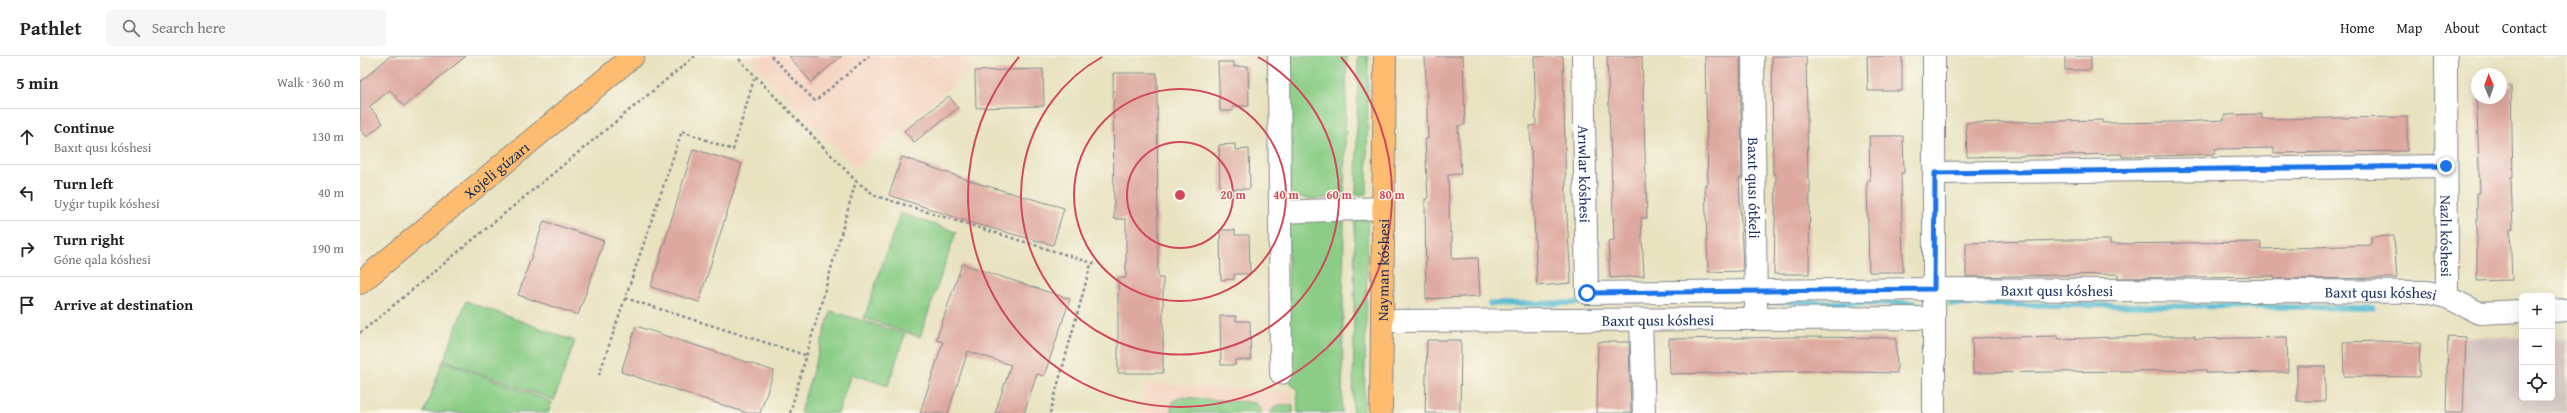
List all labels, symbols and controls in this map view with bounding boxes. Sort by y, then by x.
search box [106,10,386,46]
text: Pathlet [20,14,82,42]
icon: search [120,17,142,39]
text: Search here [152,17,226,38]
text: Home [2340,18,2375,38]
text: Map [2397,18,2422,38]
text: About [2444,18,2480,38]
text: Contact [2502,18,2547,38]
north arrow [2471,68,2507,104]
text: 5 min [16,70,58,95]
text: Walk · 360 m [277,73,344,92]
text: Continue [54,117,115,138]
street label: Arıwlar kóshesi [1574,125,1596,223]
icon: ahead [16,126,38,148]
text: 130 m [312,127,344,146]
street label: Xojeli gúzarı [459,136,533,203]
street label: Baxıt qusı ótkeli [1743,137,1766,239]
text: Baxıt qusı kóshesi [54,138,151,157]
route end [2437,157,2455,175]
text: Turn left [54,173,113,194]
icon: left [16,182,38,204]
text: 40 m [318,183,344,202]
text: 20 m [1220,186,1246,203]
text: 40 m [1273,186,1299,203]
text: 60 m [1326,186,1352,203]
text: 80 m [1379,186,1405,203]
centre of rings [1173,188,1187,202]
text: Uyǵır tupik kóshesi [54,194,160,213]
street label: Nazlı kóshesi [2436,195,2457,277]
street label: Nayman kóshesi [1372,219,1394,321]
text: Turn right [54,229,125,250]
icon: right [16,238,38,260]
text: 190 m [312,239,344,258]
text: Góne qala kóshesi [54,250,151,269]
street label: Baxıt qusı kóshesi [2001,279,2113,301]
street label: Baxıt qusı kóshesi [2325,281,2439,305]
route start [1578,284,1596,302]
map controls [2519,293,2555,401]
button: + [2519,293,2555,329]
icon: arrive [16,294,38,316]
text: Arrive at destination [54,294,193,315]
street label: Baxıt qusı kóshesi [1602,309,1714,330]
button: − [2519,329,2555,365]
button: locate [2519,365,2555,401]

